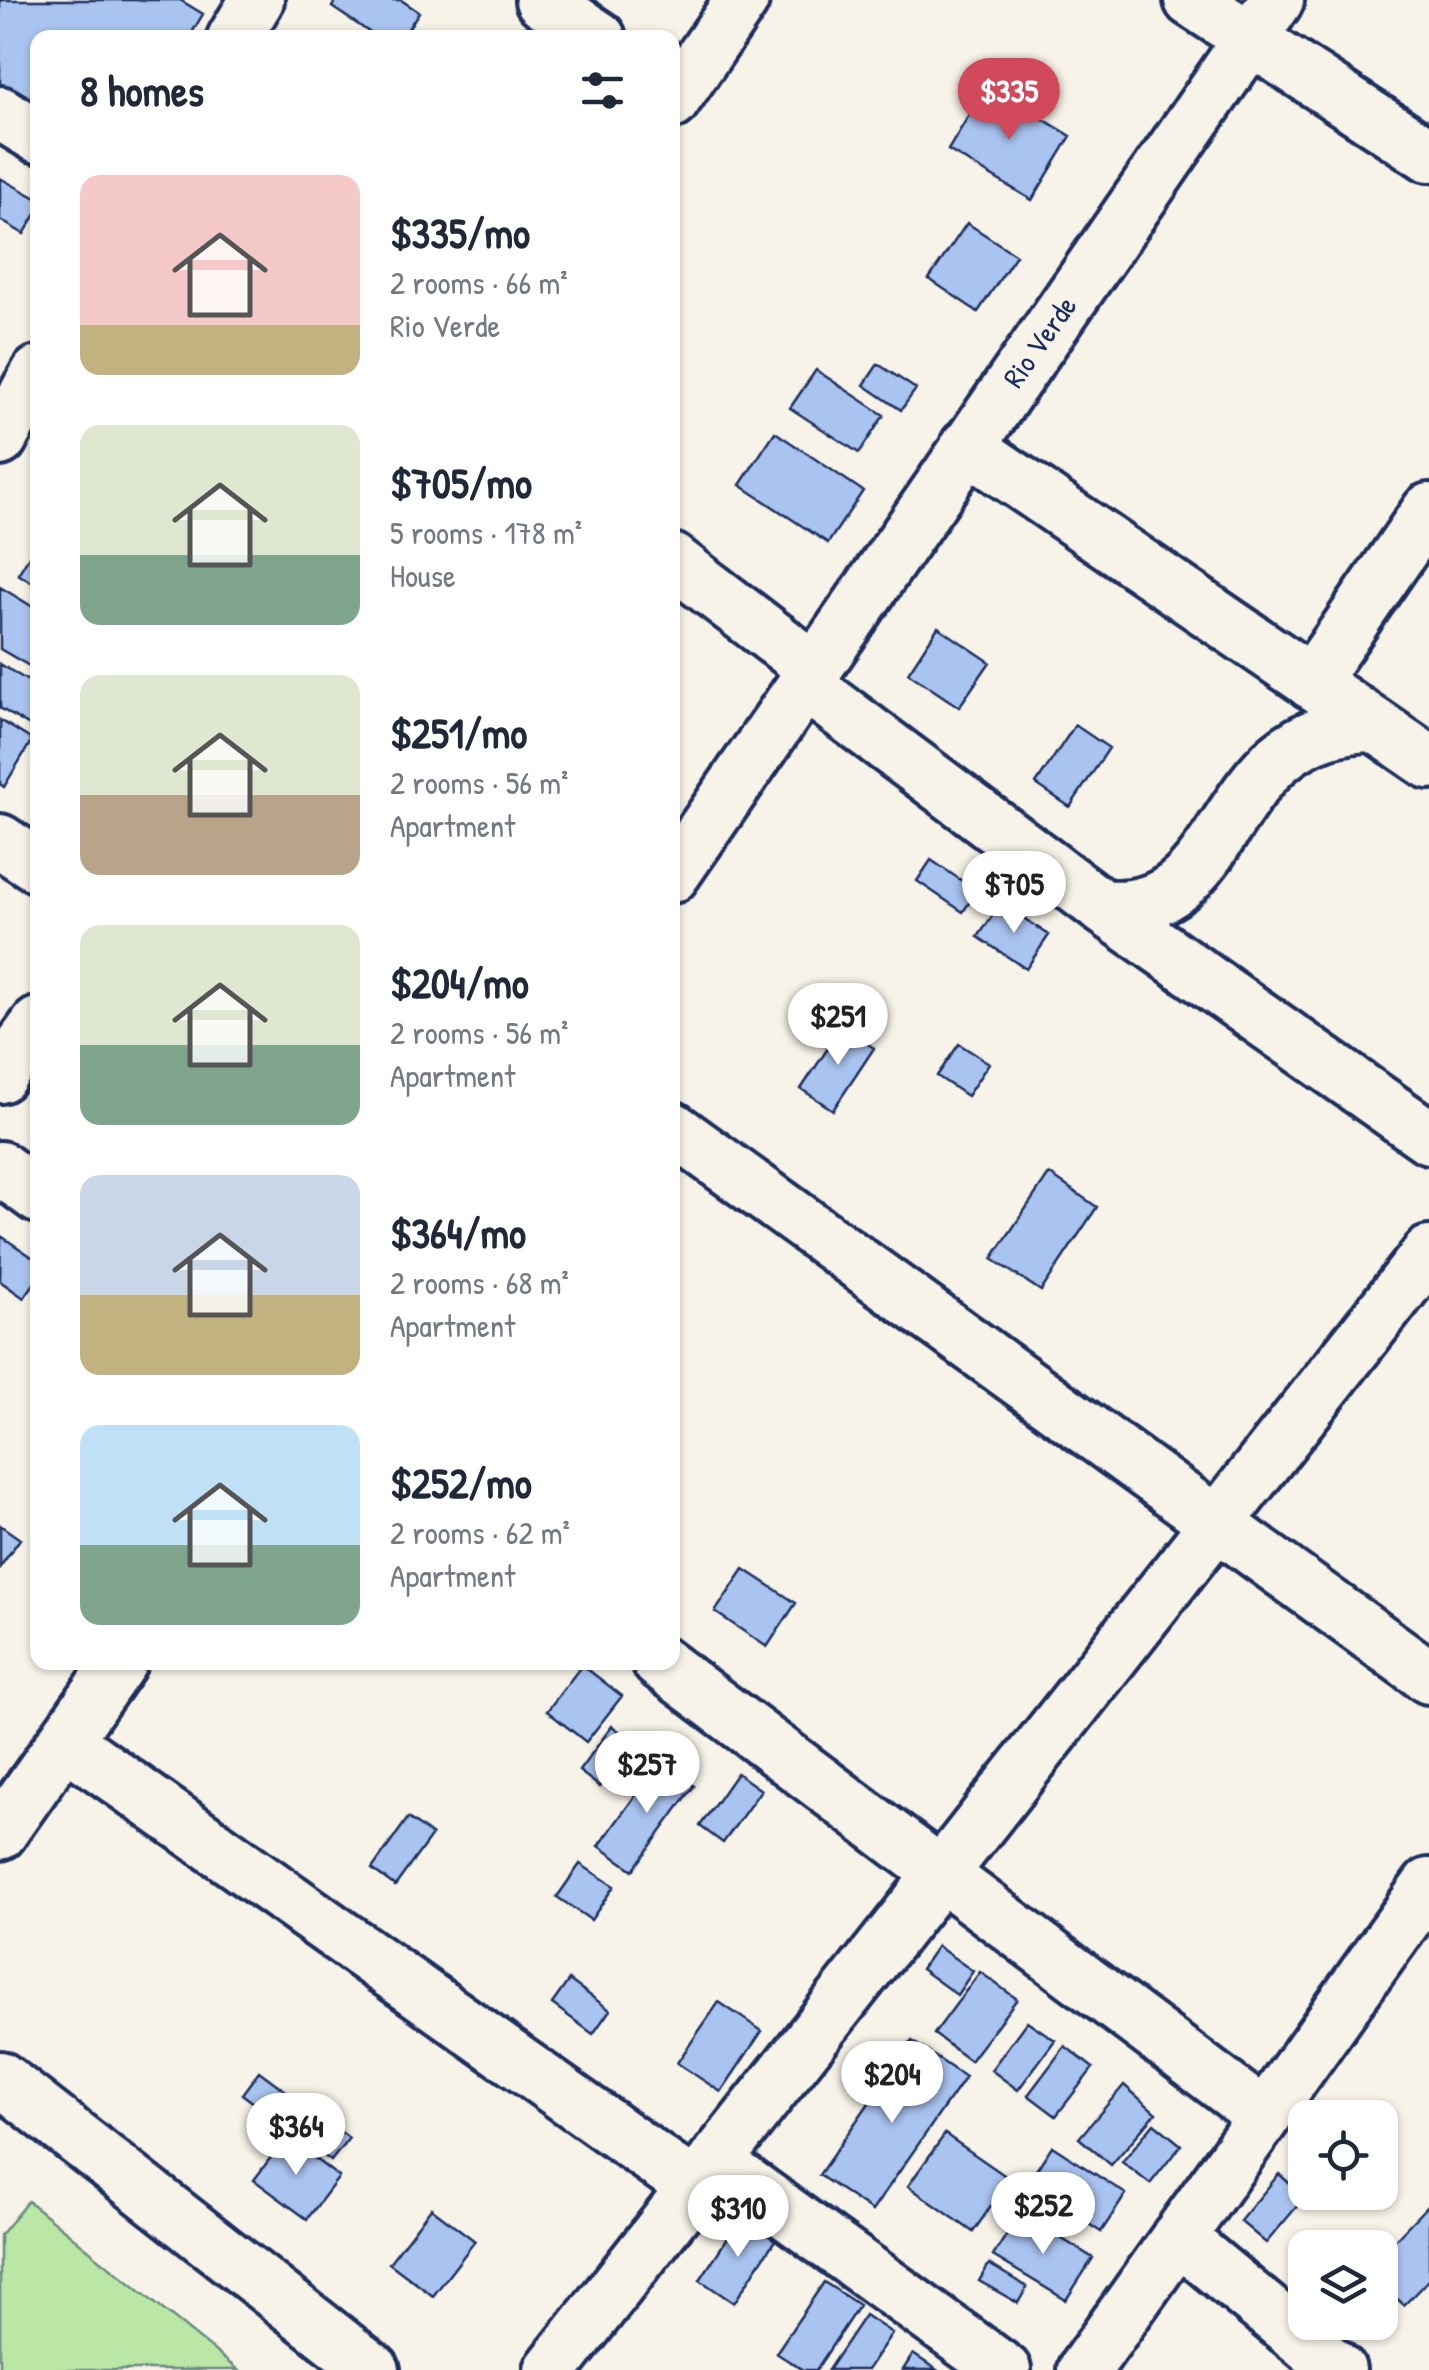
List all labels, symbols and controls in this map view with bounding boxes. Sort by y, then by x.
pin: $335 [950,58,1068,143]
text: 8 homes [80,62,204,119]
icon: filters [575,63,630,118]
text: $335 [980,69,1038,112]
text: $335/mo [390,204,530,261]
icon: home [160,215,280,335]
text: 2 rooms · 66 m² [390,261,568,304]
street label: Rio Verde [993,288,1085,395]
text: Rio Verde [390,304,500,347]
text: $705/mo [390,454,532,511]
icon: home [160,465,280,585]
text: 5 rooms · 178 m² [390,511,582,554]
text: House [390,554,456,597]
text: $251/mo [390,704,527,761]
icon: home [160,715,280,835]
text: 2 rooms · 56 m² [390,761,568,804]
text: Apartment [390,804,515,847]
pin: $705 [955,851,1073,936]
text: $705 [984,862,1044,905]
text: $204/mo [390,954,529,1011]
icon: home [160,965,280,1085]
pin: $251 [779,983,897,1068]
text: $251 [810,994,866,1037]
text: 2 rooms · 56 m² [390,1011,568,1054]
text: Apartment [390,1054,515,1097]
text: $364/mo [390,1204,526,1261]
icon: home [160,1215,280,1335]
text: 2 rooms · 68 m² [390,1261,569,1304]
text: Apartment [390,1304,515,1347]
text: $252/mo [390,1454,532,1511]
icon: home [160,1465,280,1585]
text: 2 rooms · 62 m² [390,1511,570,1554]
text: Apartment [390,1554,515,1597]
pin: $257 [588,1731,706,1816]
text: $257 [617,1742,677,1785]
pin: $204 [833,2041,951,2126]
text: $204 [863,2052,921,2095]
pin: $364 [237,2093,355,2178]
map controls [1288,2100,1398,2340]
button: locate [1288,2100,1398,2210]
text: $364 [268,2104,324,2147]
pin: $252 [984,2172,1102,2257]
pin: $310 [679,2175,797,2260]
text: $252 [1013,2183,1073,2226]
text: $310 [710,2186,766,2229]
button: layers [1288,2230,1398,2340]

